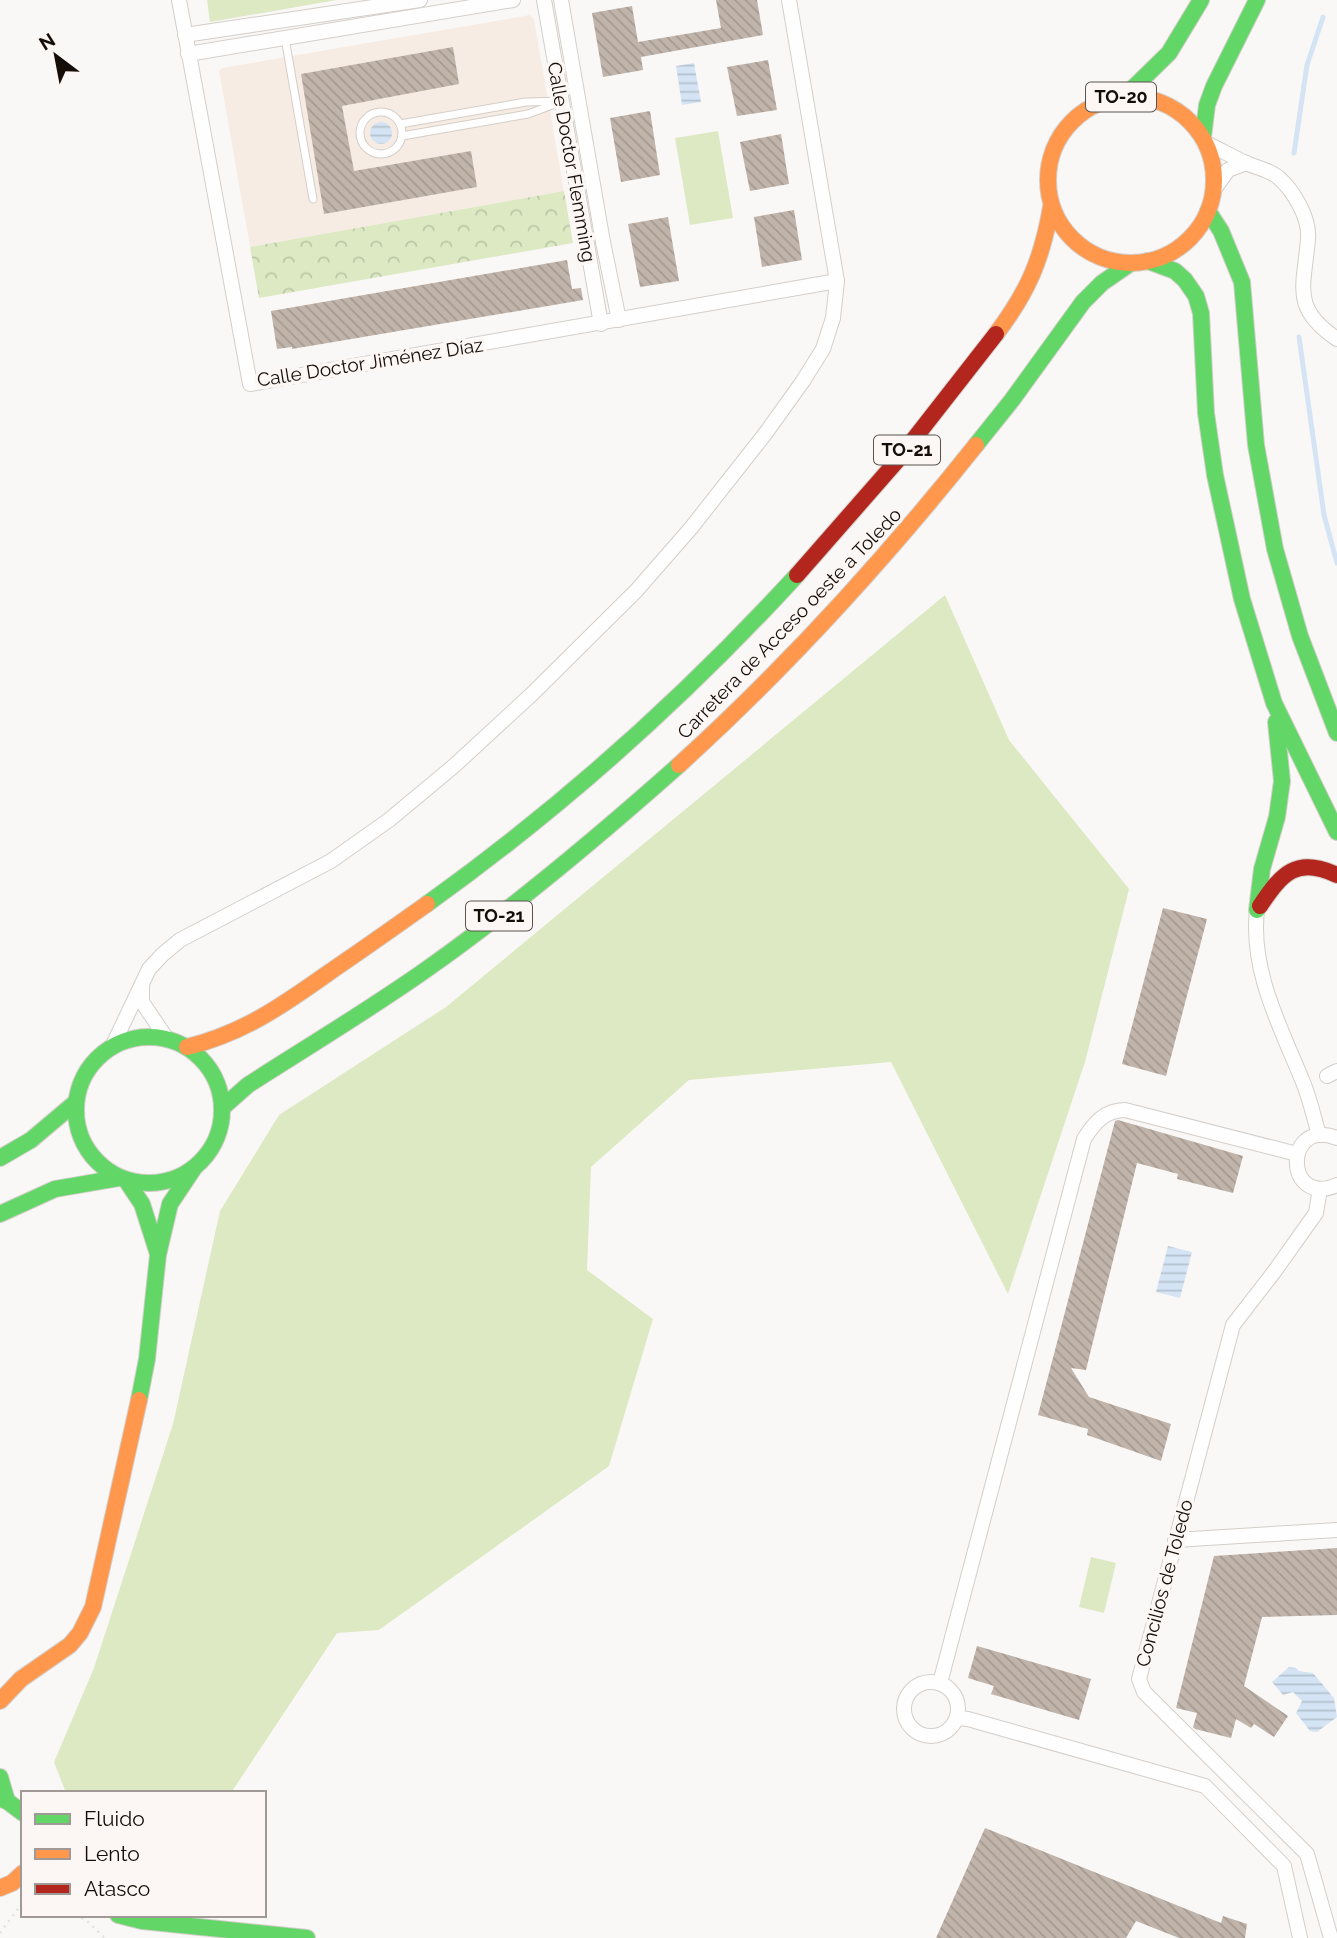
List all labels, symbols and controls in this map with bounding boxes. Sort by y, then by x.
north arrow [21,21,91,91]
text: N [35,28,59,55]
street label: Calle Doctor Flemming [544,60,600,264]
road number: TO-20 [1086,82,1156,112]
street label: Calle Doctor Jiménez Díaz [255,333,485,391]
road number: TO-21 [874,436,940,464]
street label: Carretera de Acceso oeste a Toledo [673,503,905,743]
road number: TO-21 [466,902,532,931]
street label: Concilios de Toledo [1131,1497,1197,1669]
legend [21,1791,266,1917]
text: Fluido [84,1806,145,1831]
text: Lento [84,1841,140,1866]
text: Atasco [84,1876,150,1901]

